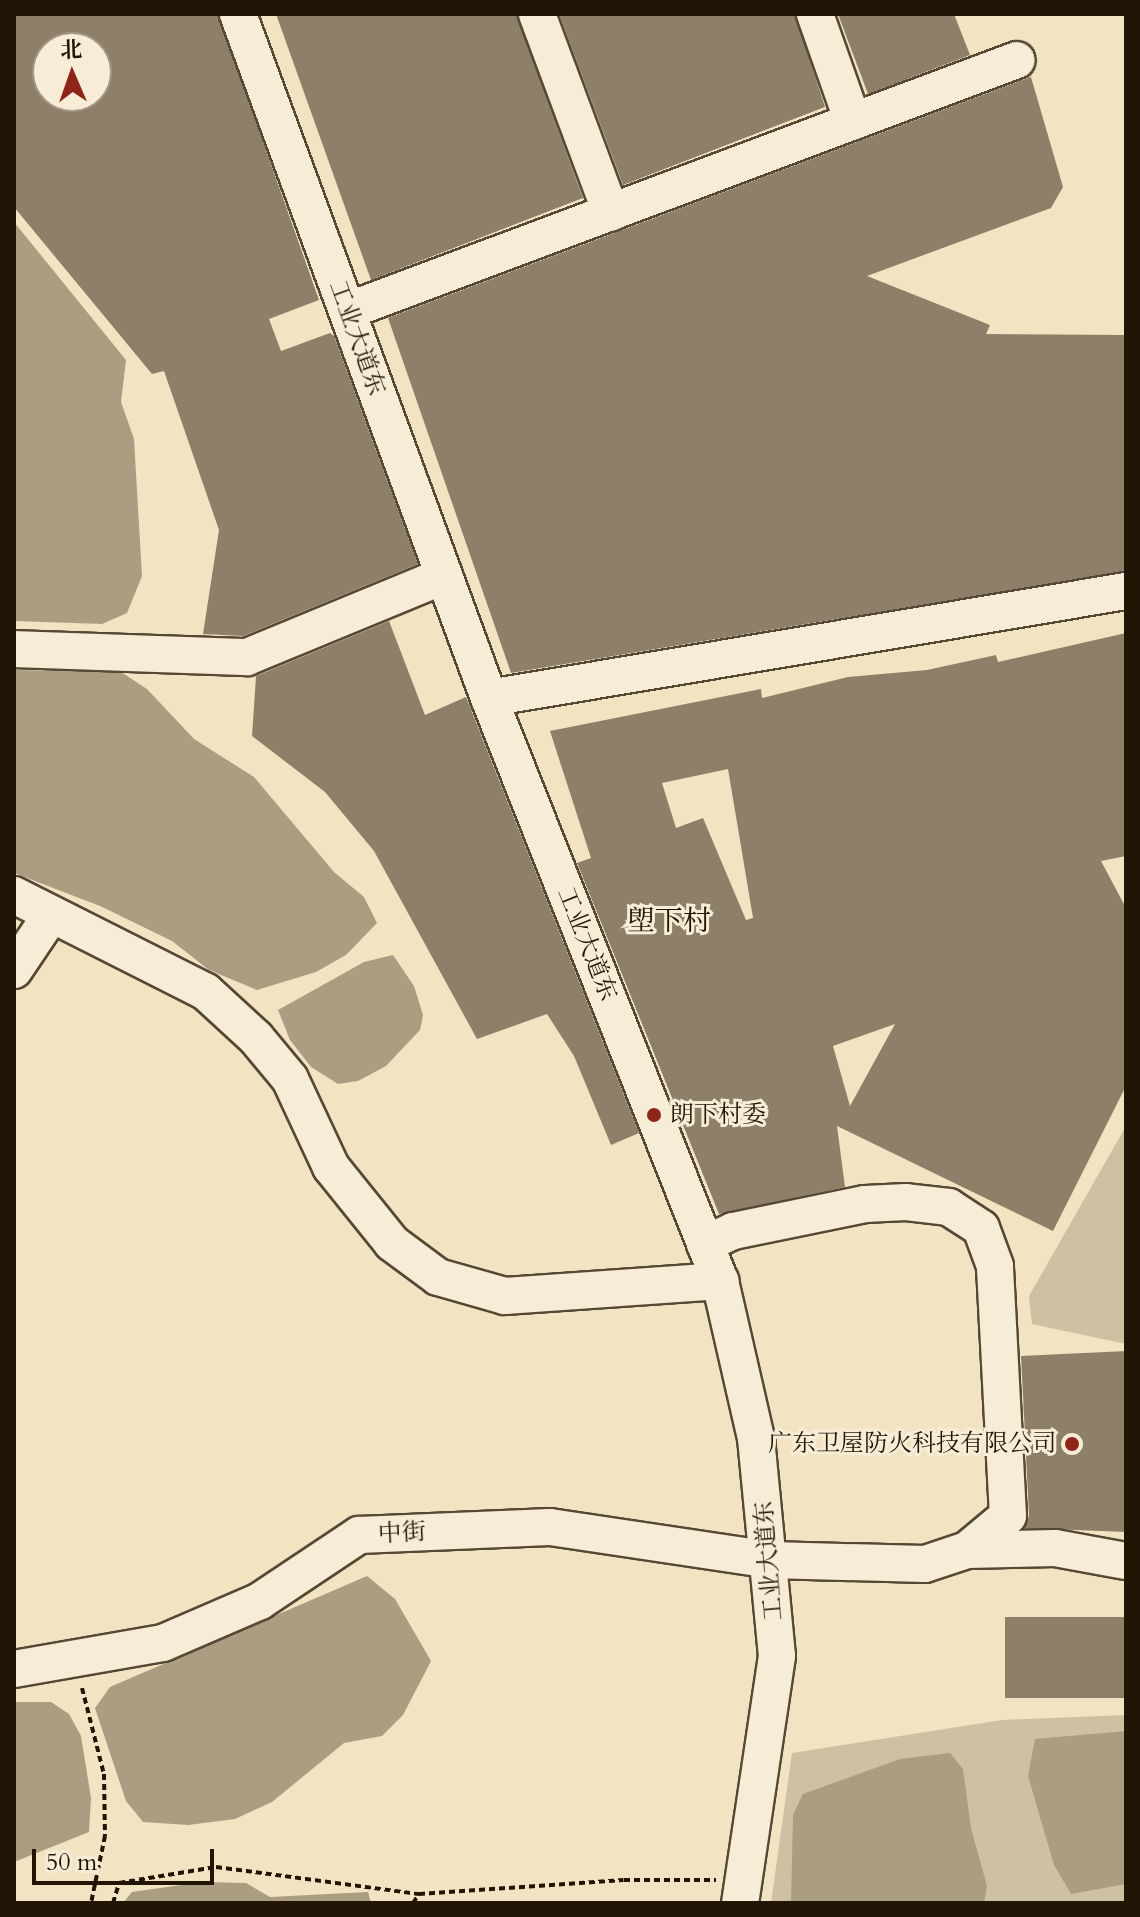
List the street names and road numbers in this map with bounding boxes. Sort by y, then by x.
street label: 工业大道东 [323,277,391,399]
street label: 工业大道东 [551,883,623,1005]
street label: 工业大道东 [749,1500,789,1622]
street label: 中街 [377,1517,427,1549]

